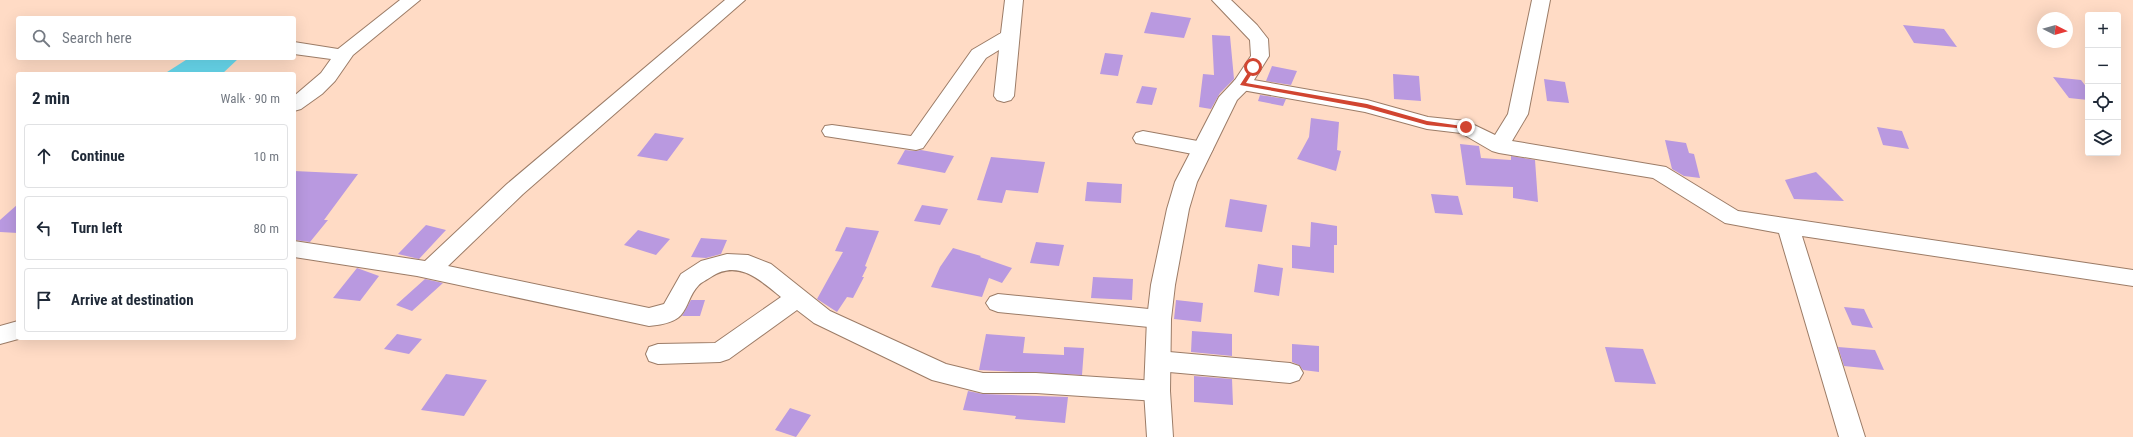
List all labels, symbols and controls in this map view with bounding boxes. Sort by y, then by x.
north arrow [2037,12,2073,48]
map controls [2085,12,2121,156]
button: + [2085,12,2121,48]
search box [16,16,296,60]
icon: search [30,27,52,49]
text: Search here [62,29,132,47]
button: − [2085,48,2121,84]
route start [1244,58,1262,76]
button: locate [2085,84,2121,120]
text: 2 min [32,88,70,108]
text: Walk · 90 m [220,91,280,106]
route end [1457,118,1475,136]
button: layers [2085,120,2121,156]
icon: ahead [33,145,55,167]
text: Continue [71,147,125,165]
text: 10 m [253,149,279,164]
icon: left [33,217,55,239]
text: Turn left [71,219,122,237]
text: 80 m [253,221,279,236]
icon: arrive [33,289,55,311]
text: Arrive at destination [71,291,194,309]

